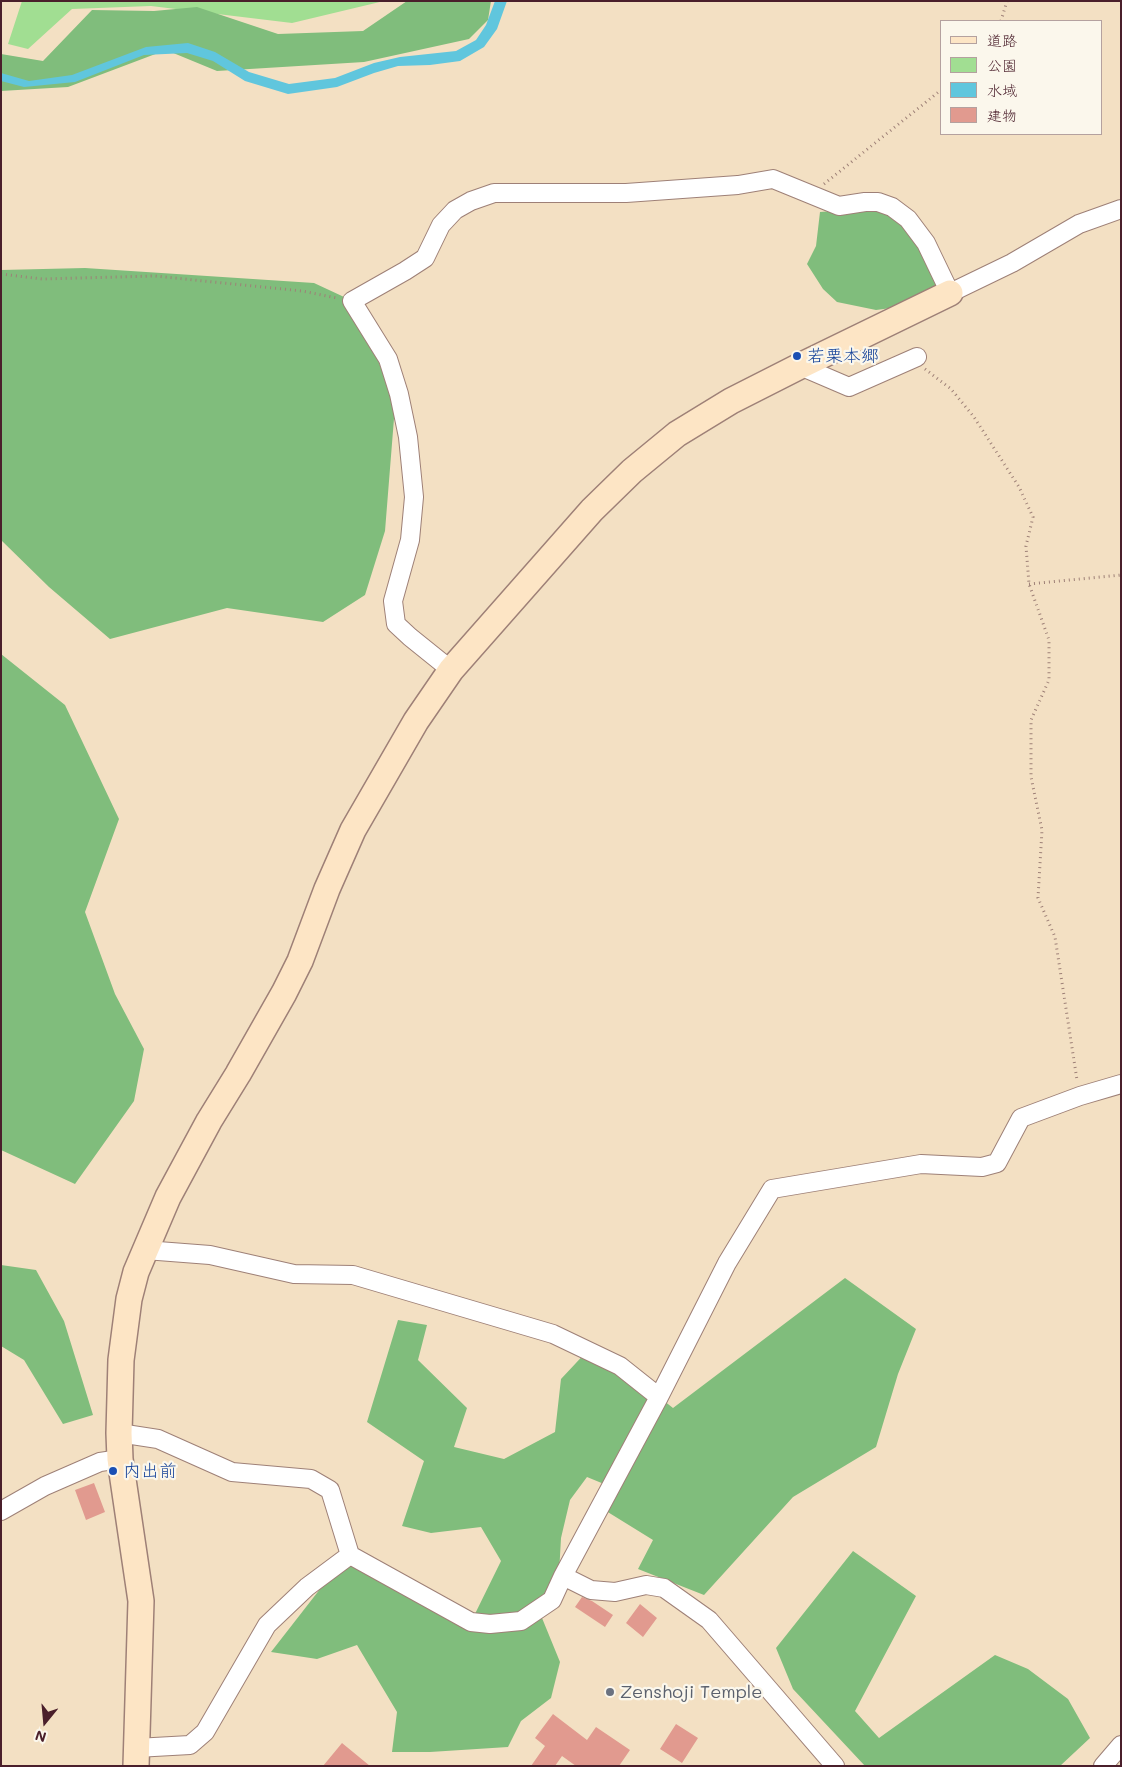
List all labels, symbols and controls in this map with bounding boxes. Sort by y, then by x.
legend [940,20,1102,135]
text: 道路 [987,30,1017,50]
text: 公園 [987,55,1017,75]
text: 水域 [987,80,1017,100]
text: 建物 [987,105,1017,125]
place label: 若栗本郷 [807,345,879,367]
marker: 若栗本郷 [791,350,803,362]
place label: 内出前 [123,1460,177,1482]
marker: 内出前 [107,1465,119,1477]
place label: Zenshoji Temple [620,1681,762,1703]
marker: Zenshoji Temple [604,1686,616,1698]
north arrow [20,1697,70,1747]
text: N [33,1726,48,1747]

